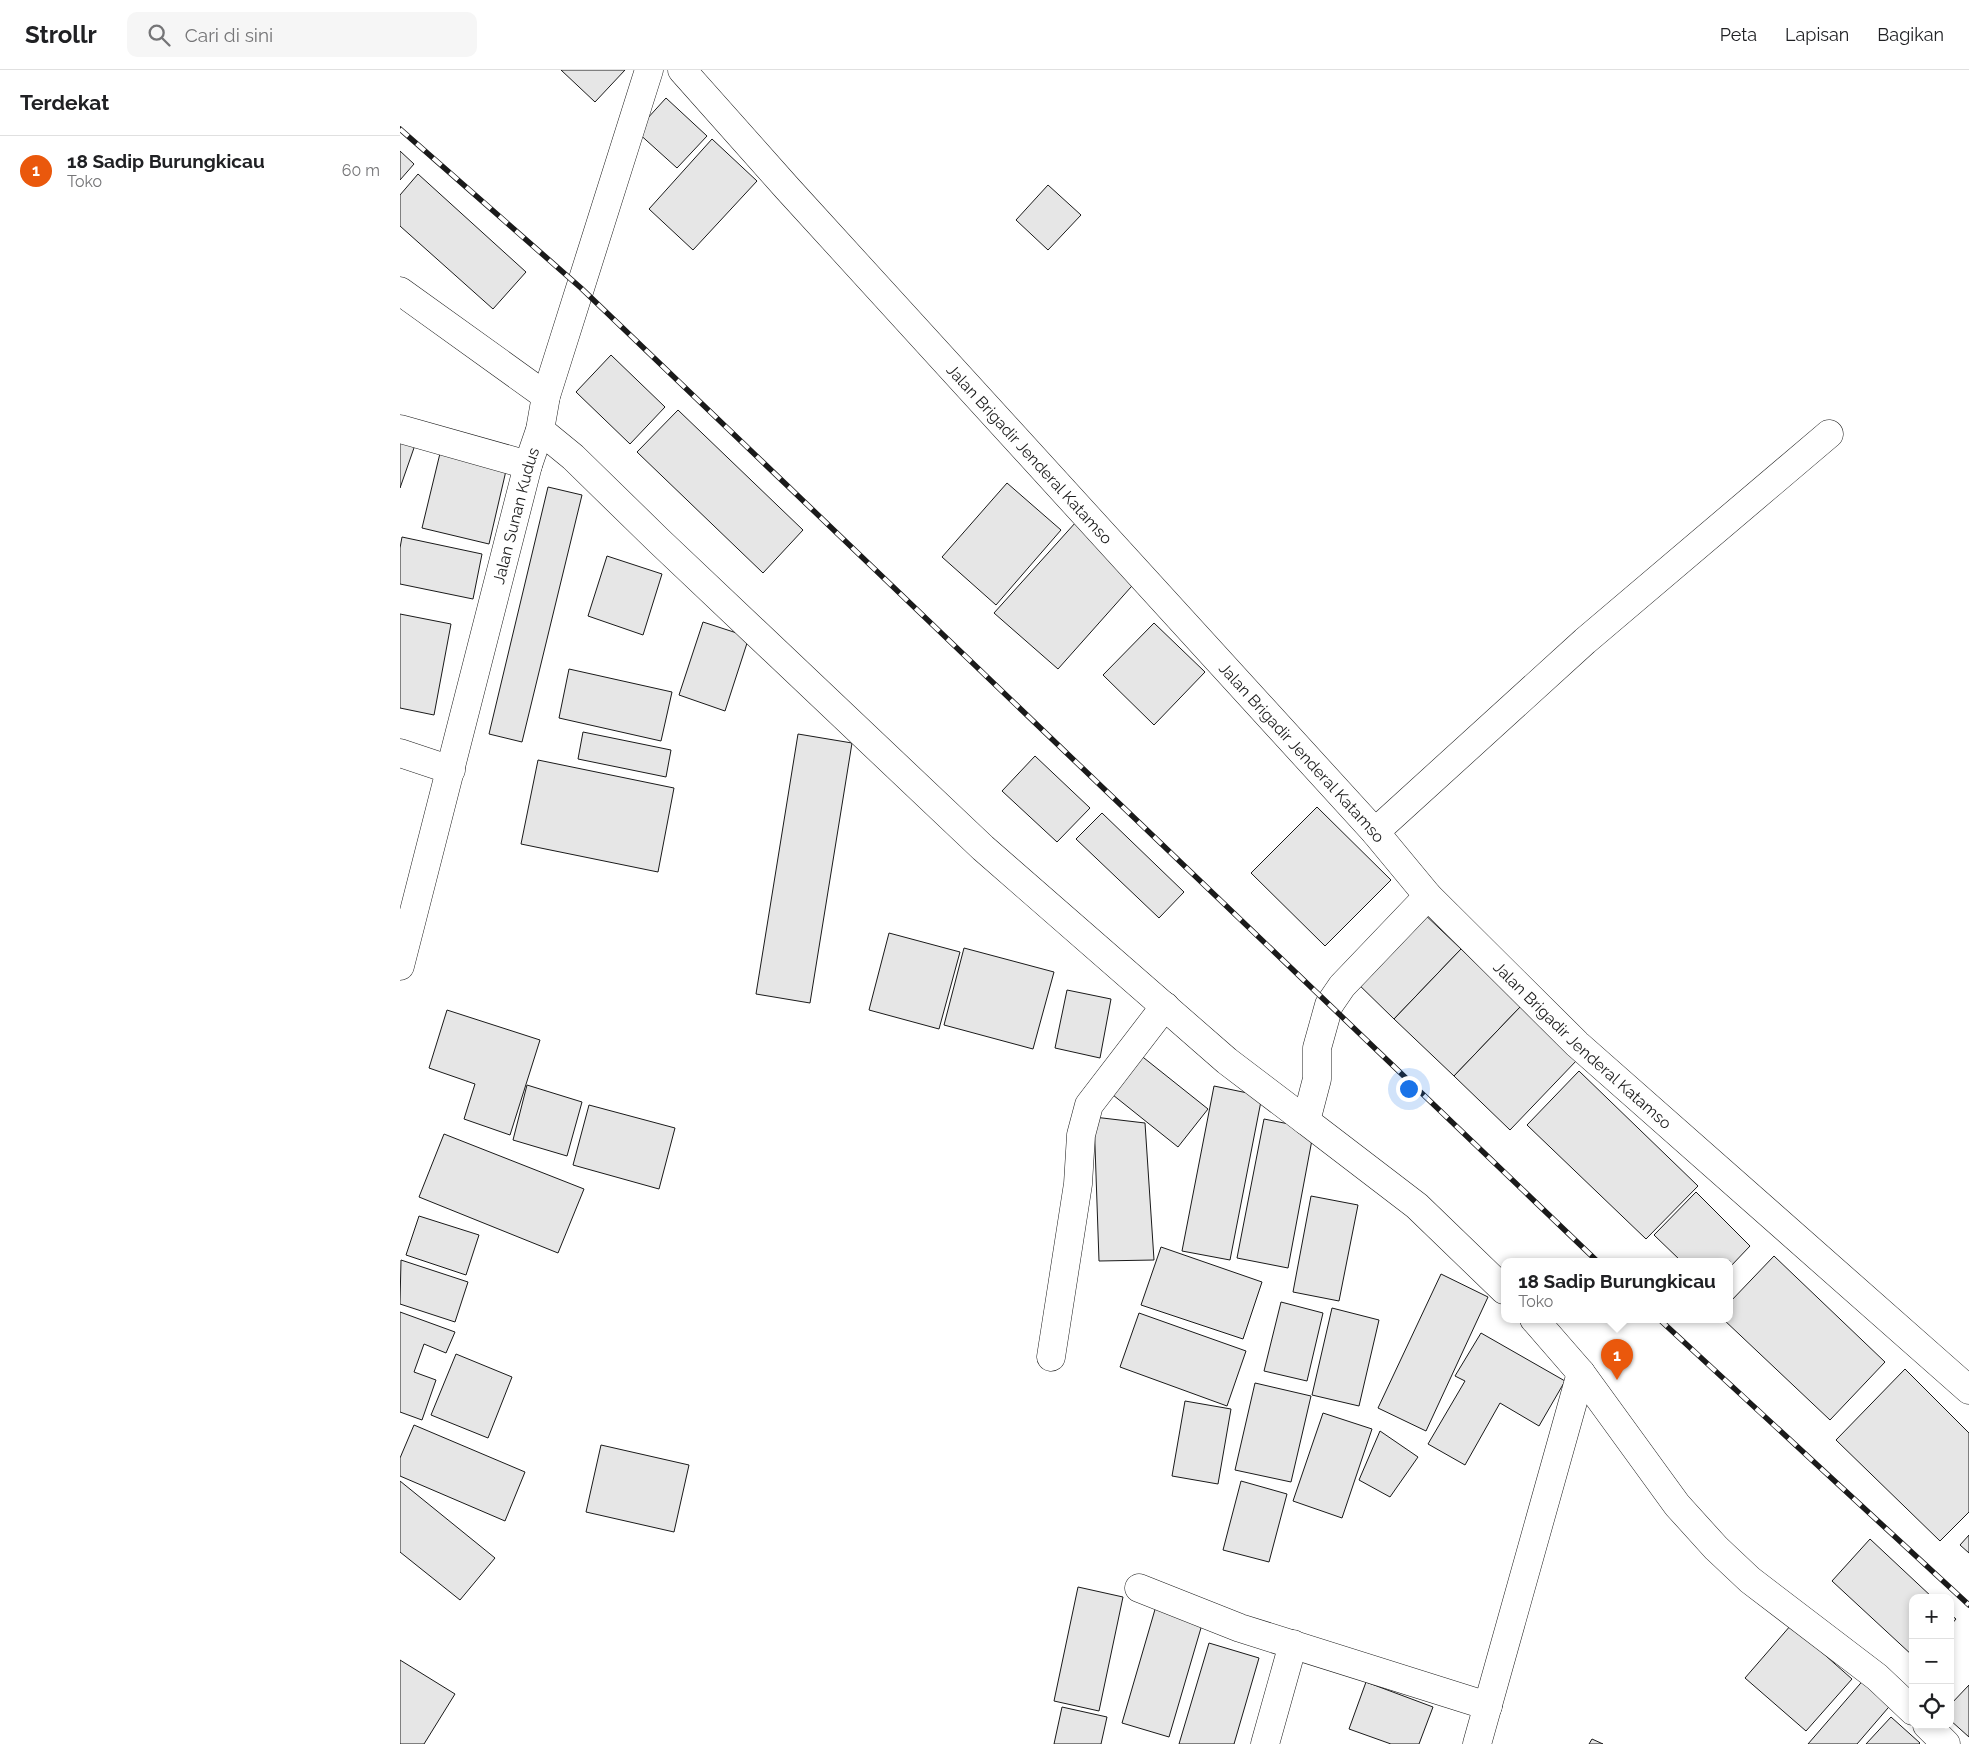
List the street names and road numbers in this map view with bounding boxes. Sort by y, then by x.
street label: Jalan Brigadir Jenderal Katamso [943,360,1116,548]
street label: Jalan Sunan Kudus [489,445,543,586]
street label: Jalan Brigadir Jenderal Katamso [1215,659,1388,846]
street label: Jalan Brigadir Jenderal Katamso [1489,958,1675,1133]

